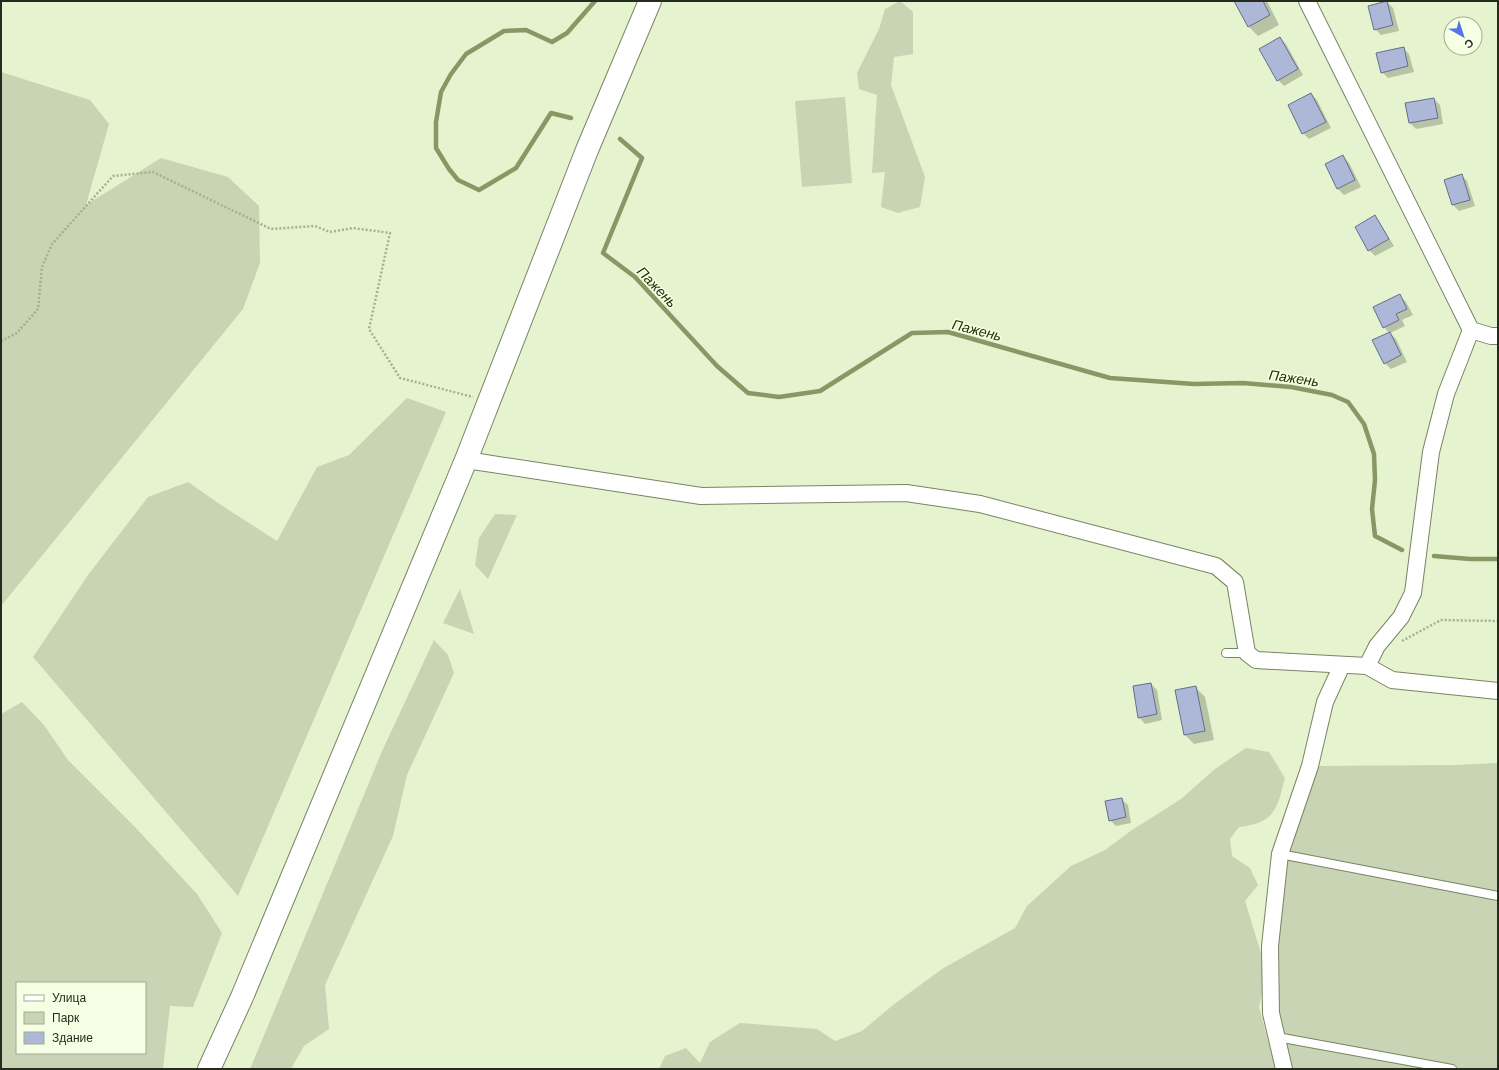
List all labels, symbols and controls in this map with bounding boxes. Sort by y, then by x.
north arrow [1443,16,1483,56]
text: С [1462,36,1476,51]
water label: Пажень [634,263,680,311]
water label: Пажень [951,316,1003,344]
water label: Пажень [1268,367,1320,389]
legend [16,982,146,1054]
text: Улица [52,991,86,1005]
text: Парк [52,1011,80,1025]
text: Здание [52,1031,93,1045]

